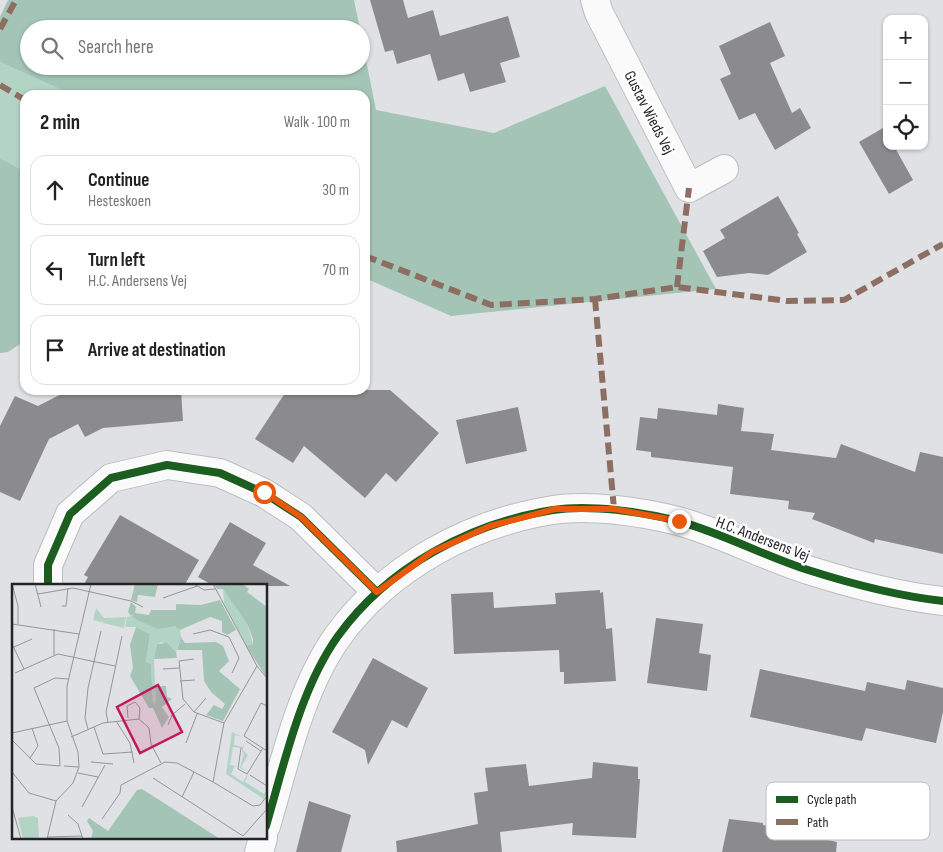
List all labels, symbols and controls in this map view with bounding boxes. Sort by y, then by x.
map controls [883,15,928,150]
button: + [883,15,928,60]
search box [20,20,370,75]
icon: search [38,34,66,62]
text: Search here [78,36,154,59]
button: − [883,60,928,105]
street label: Gustav Wieds Vej [620,68,678,158]
button: locate [883,105,928,150]
text: 2 min [40,110,80,135]
text: Walk · 100 m [284,113,350,132]
text: Continue [88,169,149,192]
icon: ahead [41,176,69,204]
text: 30 m [322,181,349,200]
text: Hesteskoen [88,192,151,211]
text: Turn left [88,249,145,272]
icon: left [41,256,69,284]
text: 70 m [323,261,349,280]
text: H.C. Andersens Vej [88,272,187,291]
icon: arrive [41,336,69,364]
text: Arrive at destination [88,339,226,362]
route start [253,481,276,504]
route end [668,510,691,533]
street label: H.C. Andersens Vej [713,513,812,566]
inset map [12,584,268,840]
legend [766,782,930,840]
text: Cycle path [807,791,857,808]
text: Path [807,814,828,831]

